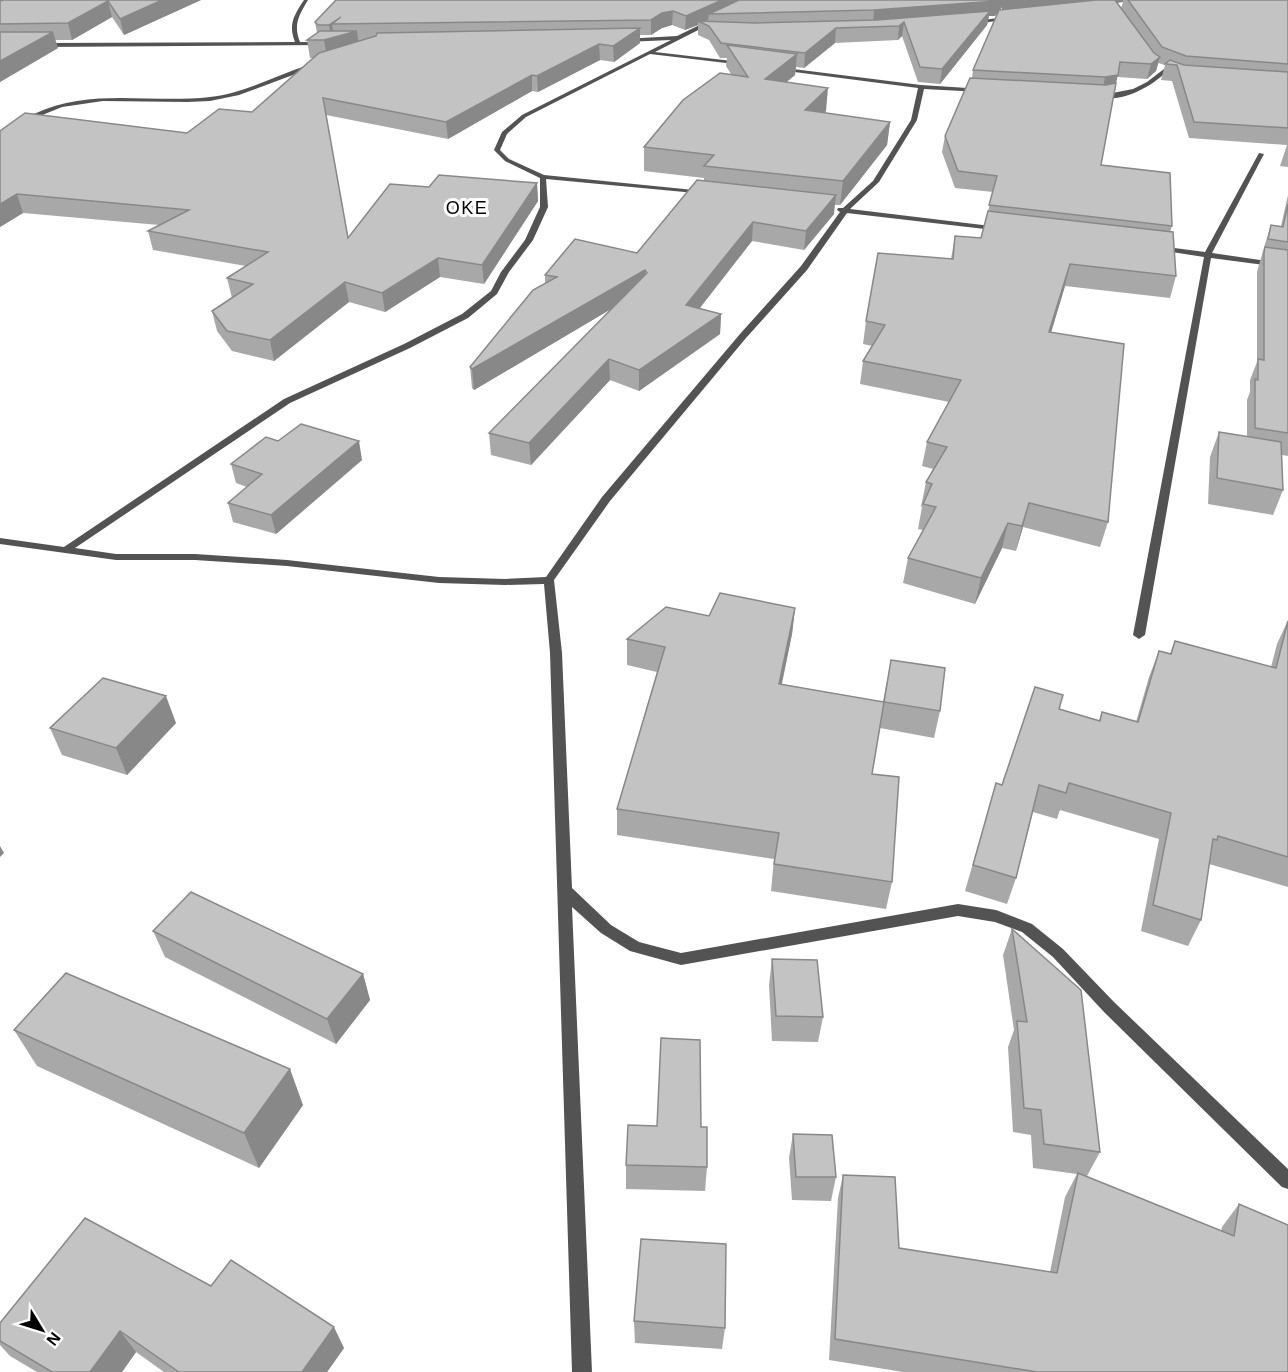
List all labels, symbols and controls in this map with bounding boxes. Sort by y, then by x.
district label: OKE [446,198,488,218]
north arrow [12,1300,72,1360]
text: N [43,1329,64,1349]

